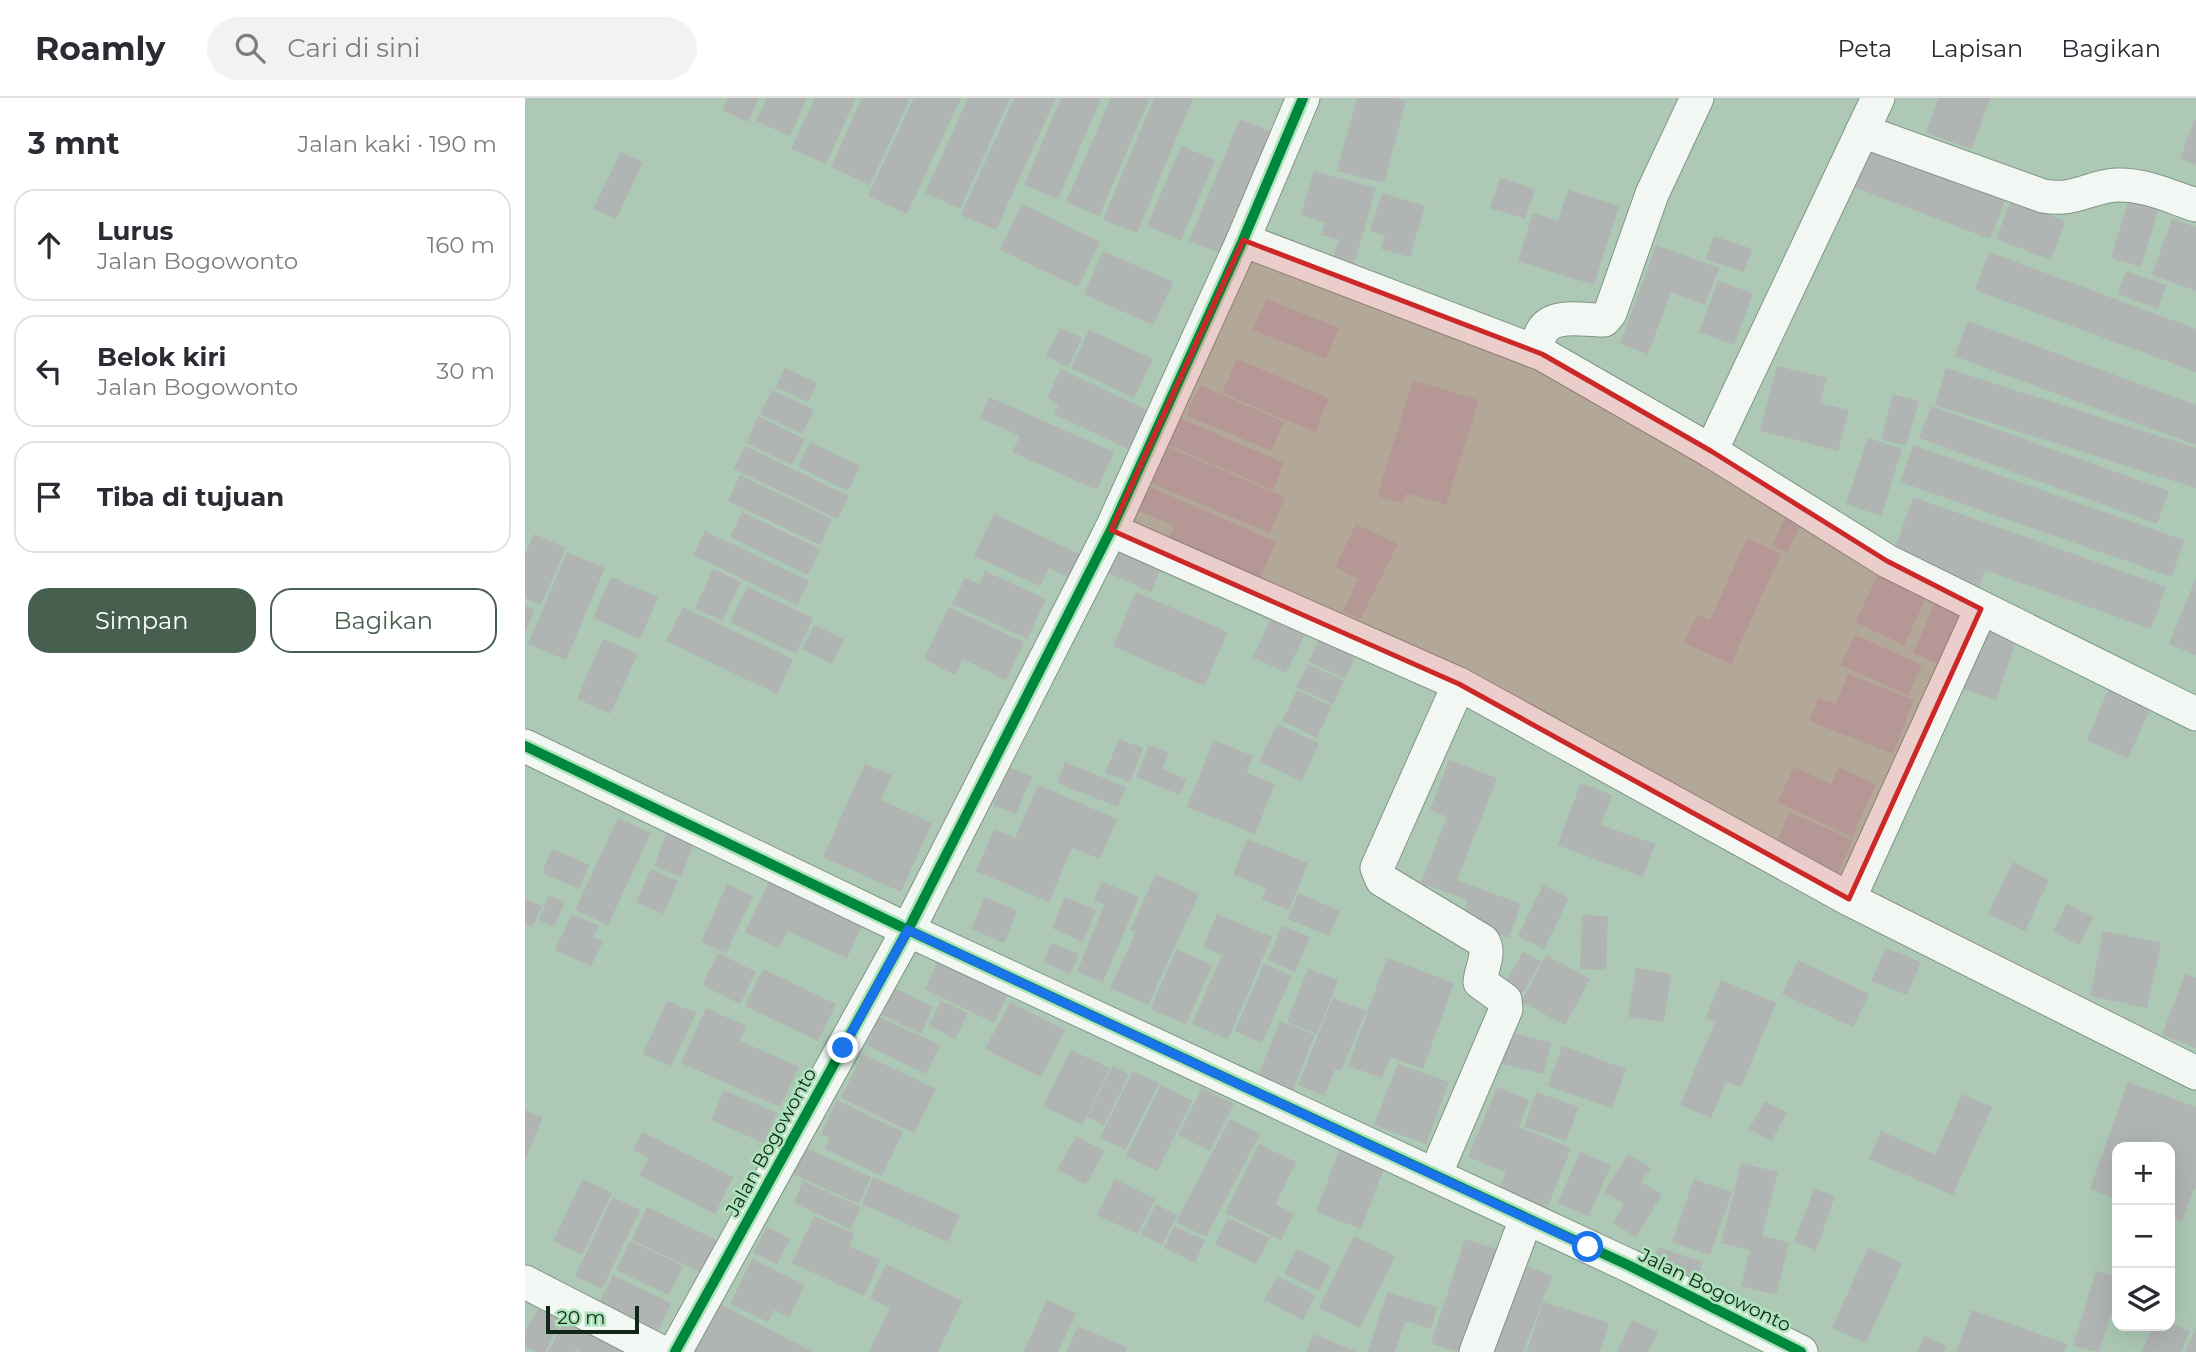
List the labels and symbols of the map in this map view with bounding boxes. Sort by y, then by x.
route end [827,1032,858,1063]
street label: Jalan Bogowonto [720,1064,821,1221]
route start [1572,1231,1603,1262]
street label: Jalan Bogowonto [1634,1243,1795,1337]
scale bar [546,1303,639,1335]

